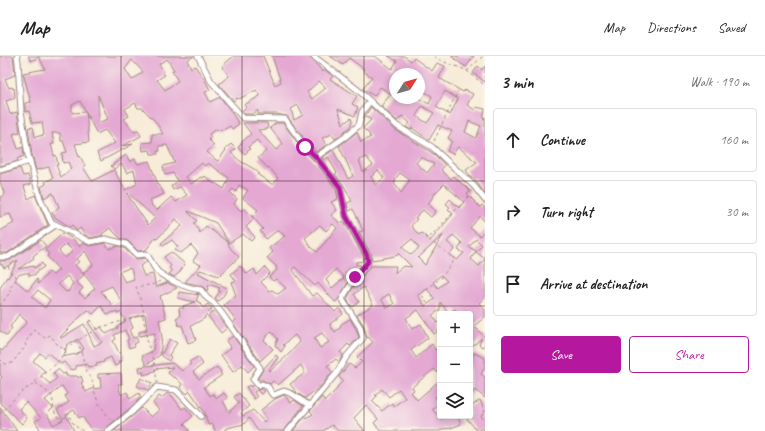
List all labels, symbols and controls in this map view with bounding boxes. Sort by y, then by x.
text: Map [20,16,50,40]
text: Map [604,19,625,36]
text: Directions [647,19,696,36]
text: Saved [718,19,745,36]
north arrow [389,68,425,104]
text: 3 min [501,72,534,93]
text: Walk · 190 m [690,74,749,90]
icon: ahead [502,129,524,151]
text: Continue [540,131,585,150]
text: 160 m [720,132,748,148]
route start [296,138,314,156]
icon: right [502,201,524,223]
text: Turn right [540,203,593,222]
text: 30 m [726,204,748,220]
route end [346,268,364,286]
icon: arrive [502,273,524,295]
text: Arrive at destination [540,275,647,294]
map controls [437,311,473,419]
button: + [437,311,473,347]
button: Save [501,336,621,373]
button: Share [629,336,749,373]
button: − [437,347,473,383]
button: layers [437,383,473,419]

